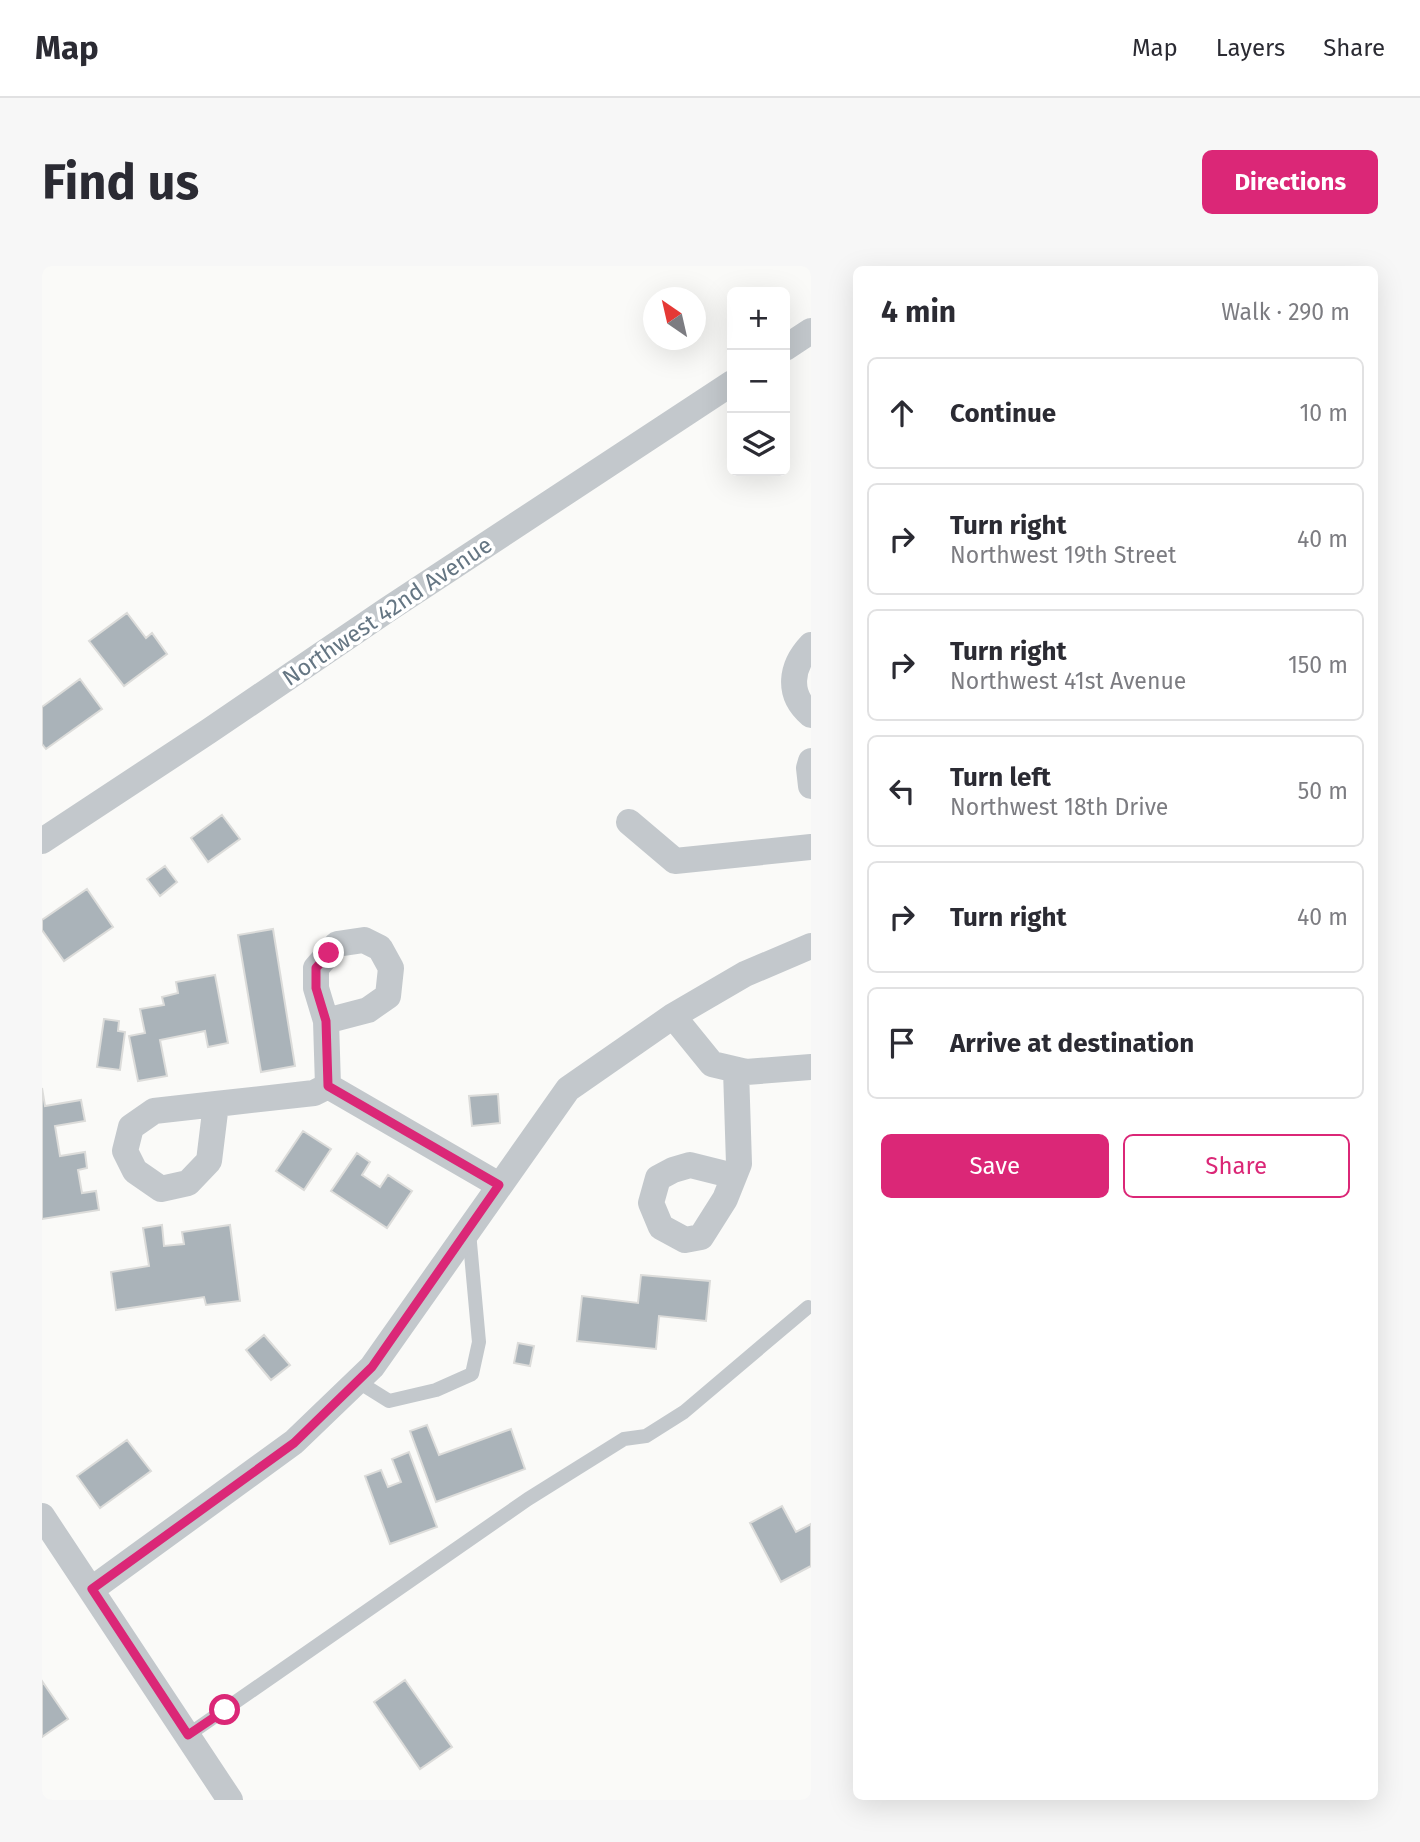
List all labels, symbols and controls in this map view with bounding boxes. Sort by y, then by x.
text: Map [35,28,99,68]
text: Map [1132,34,1178,62]
text: Layers [1216,34,1285,62]
text: Share [1323,34,1385,62]
button: Directions [1202,150,1378,214]
text: Find us [42,153,199,212]
north arrow [643,287,706,350]
map controls [727,287,790,476]
button: + [727,287,790,350]
text: 4 min [881,294,956,330]
text: Walk · 290 m [1221,298,1350,326]
button: − [727,350,790,413]
icon: ahead [883,394,921,432]
text: Continue [950,398,1056,429]
text: 10 m [1299,399,1348,427]
button: layers [727,413,790,476]
text: Turn right [950,510,1067,541]
icon: right [883,520,921,558]
text: 40 m [1297,525,1348,553]
street label: Northwest 42nd Avenue [277,530,497,692]
text: Northwest 19th Street [950,541,1176,569]
text: Turn right [950,636,1067,667]
icon: right [883,646,921,684]
text: 150 m [1288,651,1348,679]
text: Northwest 41st Avenue [950,667,1186,695]
text: Turn left [950,762,1051,793]
icon: left [883,772,921,810]
text: 50 m [1298,777,1348,805]
text: Northwest 18th Drive [950,793,1168,821]
icon: right [883,898,921,936]
text: Turn right [950,902,1067,933]
text: 40 m [1297,903,1348,931]
route end [313,937,344,968]
icon: arrive [883,1024,921,1062]
text: Arrive at destination [950,1028,1194,1059]
button: Save [881,1134,1109,1198]
button: Share [1123,1134,1350,1198]
route start [209,1694,240,1725]

